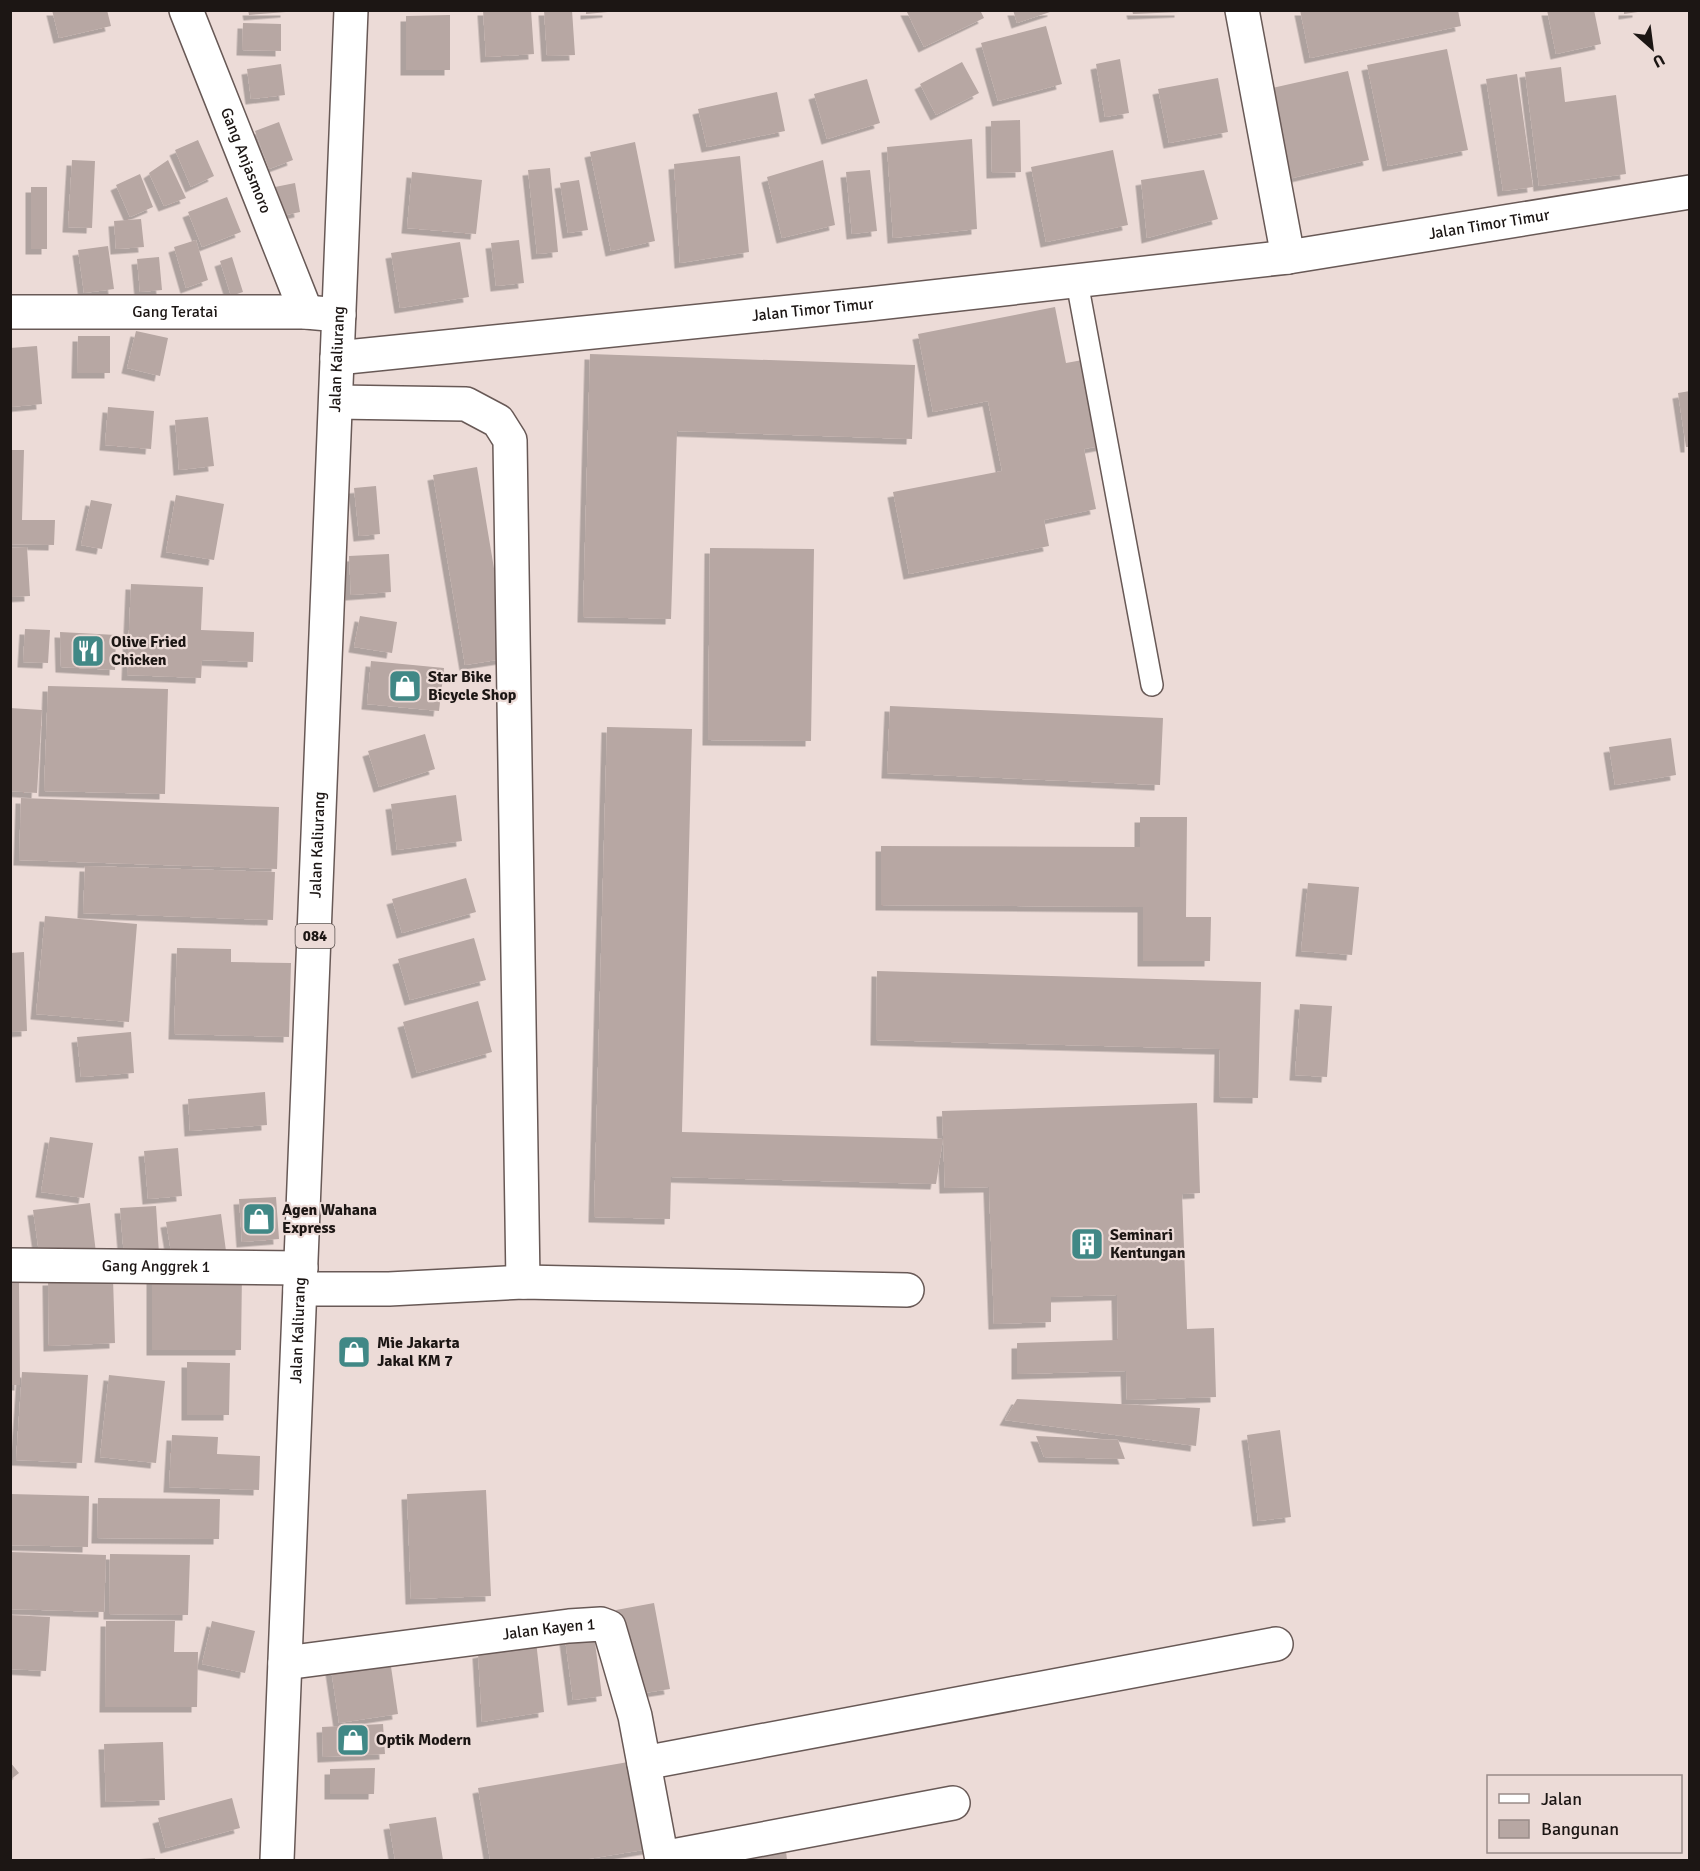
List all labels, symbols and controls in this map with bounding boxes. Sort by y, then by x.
north arrow [1622,18,1682,78]
text: U [1649,49,1668,72]
street label: Gang Anjasmoro [216,105,276,216]
street label: Jalan Timor Timur [1427,205,1551,244]
street label: Jalan Timor Timur [751,294,875,326]
street label: Gang Teratai [132,302,218,322]
street label: Jalan Kaliurang [325,306,349,413]
place label: Olive Fried Chicken [111,632,187,670]
restaurant icon: Olive Fried Chicken [70,633,106,669]
place label: Star Bike Bicycle Shop [428,667,517,705]
shop icon: Star Bike Bicycle Shop [387,668,423,704]
street label: Jalan Kaliurang [305,791,330,898]
road number: 084 [296,924,334,948]
place label: Agen Wahana Express [282,1200,377,1238]
shop icon: Agen Wahana Express [241,1201,277,1237]
place label: Seminari Kentungan [1110,1225,1186,1263]
building icon: Seminari Kentungan [1069,1226,1105,1262]
street label: Gang Anggrek 1 [102,1256,210,1277]
street label: Jalan Kaliurang [286,1277,310,1384]
place label: Mie Jakarta Jakal KM 7 [377,1333,460,1371]
shop icon: Mie Jakarta Jakal KM 7 [336,1334,372,1370]
street label: Jalan Kayen 1 [501,1614,596,1645]
shop icon: Optik Modern [335,1722,371,1758]
place label: Optik Modern [376,1730,472,1750]
legend [1487,1775,1682,1853]
text: Jalan [1541,1788,1582,1810]
text: Bangunan [1541,1818,1619,1840]

